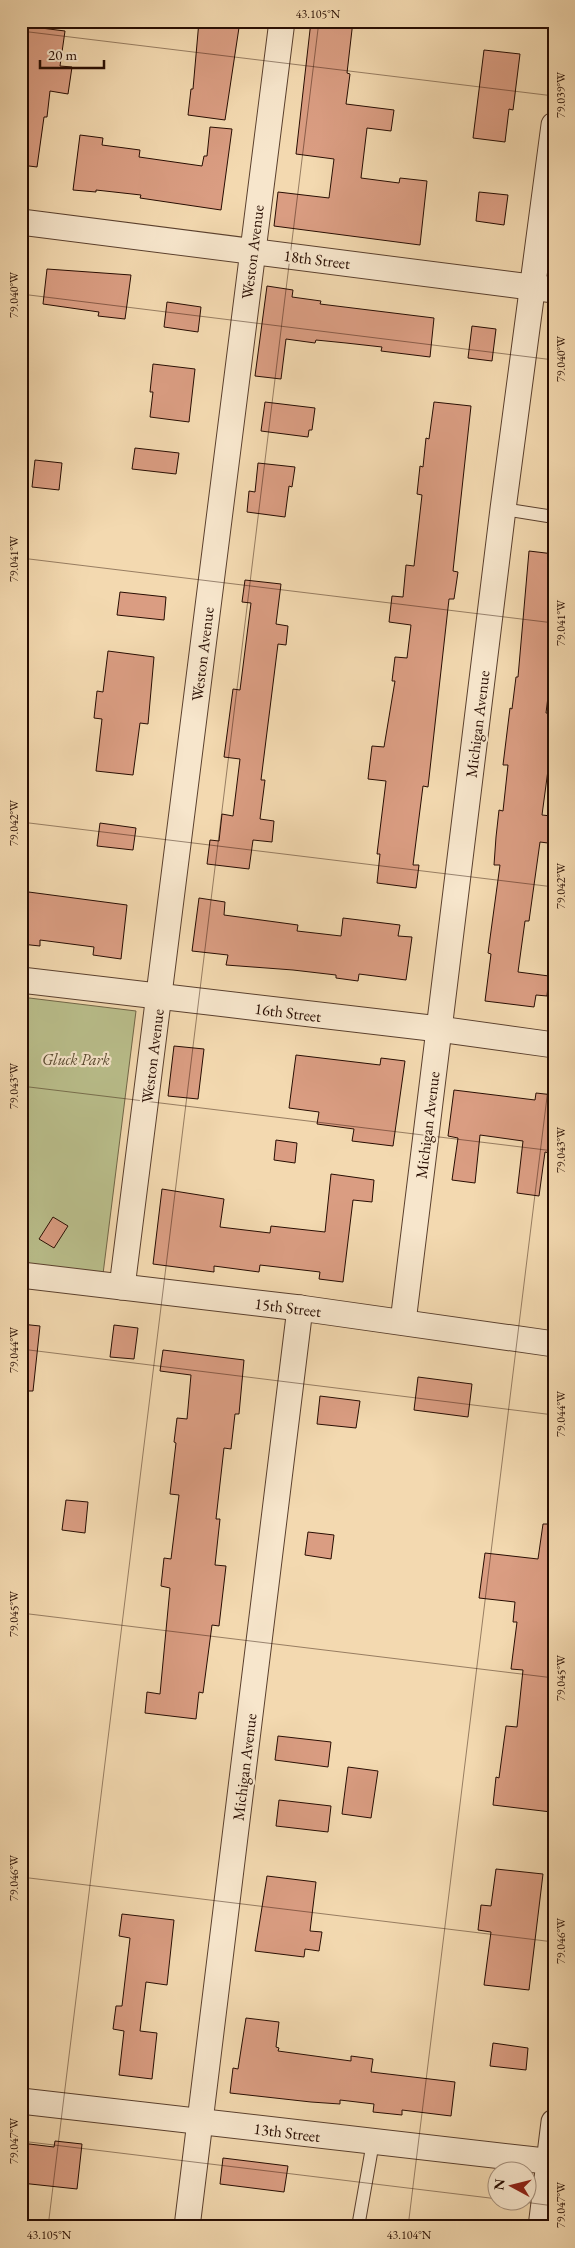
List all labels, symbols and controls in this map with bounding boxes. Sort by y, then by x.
text: 43.105°N [296,6,341,22]
scale bar [40,38,104,70]
text: 20 m [48,45,77,64]
text: 79.039°W [553,71,569,118]
street label: Weston Avenue [236,204,269,300]
street label: 18th Street [282,245,351,274]
text: 79.040°W [6,271,22,318]
text: 79.040°W [553,335,569,382]
text: 79.041°W [6,535,22,582]
text: 79.041°W [553,599,569,646]
street label: Weston Avenue [186,606,219,702]
street label: Michigan Avenue [460,669,494,779]
text: 79.042°W [6,799,22,846]
text: 79.042°W [553,862,569,909]
street label: 16th Street [253,998,322,1027]
street label: Weston Avenue [136,1008,169,1104]
park label: Gluck Park [42,1049,111,1070]
text: 79.043°W [6,1062,22,1109]
street label: Michigan Avenue [410,1070,444,1180]
text: 79.043°W [553,1126,569,1173]
street label: 15th Street [253,1293,322,1322]
text: 79.044°W [6,1326,22,1373]
text: 79.044°W [553,1390,569,1437]
text: 79.045°W [6,1590,22,1637]
text: 79.045°W [553,1654,569,1701]
street label: Michigan Avenue [227,1712,261,1822]
text: 79.046°W [6,1854,22,1901]
text: 79.046°W [553,1917,569,1964]
text: 79.047°W [6,2117,22,2164]
street label: 13th Street [252,2118,321,2147]
north arrow [488,2160,538,2210]
text: N [489,2177,509,2191]
text: 79.047°W [553,2181,569,2228]
text: 43.105°N [27,2227,72,2243]
text: 43.104°N [387,2227,432,2243]

